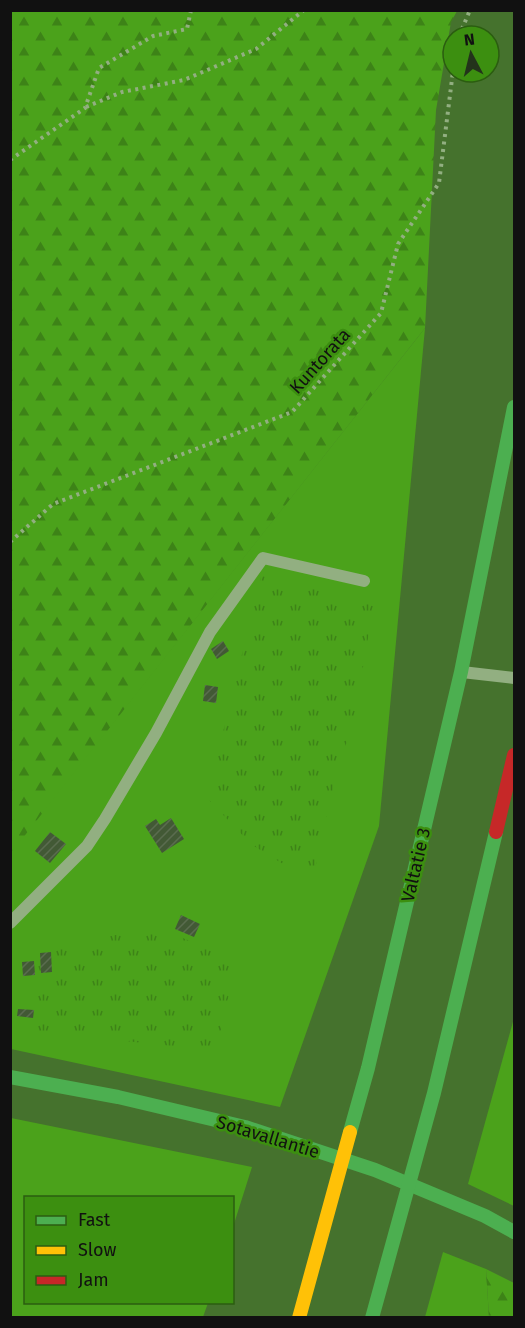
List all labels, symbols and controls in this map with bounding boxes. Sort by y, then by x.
north arrow [441,24,501,84]
text: N [463,30,476,50]
street label: Kuntorata [285,324,355,398]
street label: Valtatie 3 [397,826,435,904]
street label: Sotavallantie [214,1111,322,1163]
legend [24,1196,234,1304]
text: Fast [78,1209,111,1231]
text: Slow [78,1239,117,1261]
text: Jam [78,1269,109,1291]

